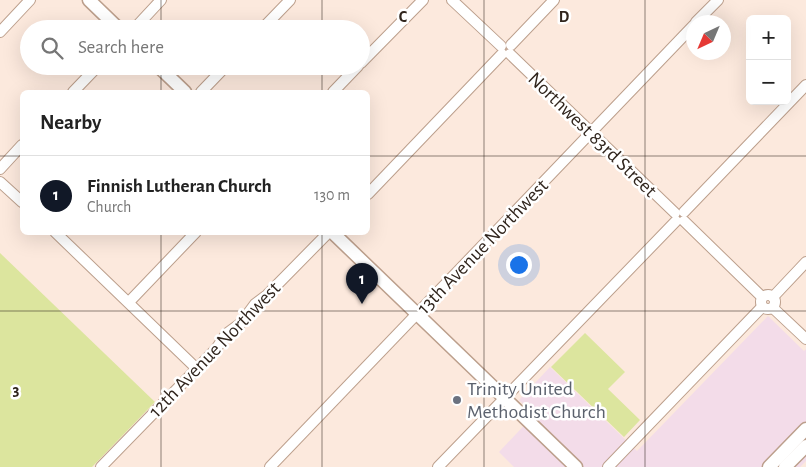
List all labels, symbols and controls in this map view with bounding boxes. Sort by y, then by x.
text: C [399,9,408,25]
text: D [559,9,570,25]
north arrow [686,15,731,60]
map controls [746,15,791,105]
button: + [746,15,791,60]
search box [20,20,370,75]
icon: search [38,34,66,62]
text: Search here [78,38,164,57]
button: − [746,60,791,105]
street label: Northwest 83rd Street [524,68,661,201]
text: Nearby [40,112,101,133]
street label: 13th Avenue Northwest [413,175,552,318]
text: Finnish Lutheran Church [87,177,272,196]
text: 1 [53,187,59,203]
text: 130 m [314,187,350,203]
text: Church [87,199,131,215]
your location [506,252,532,278]
pin: 1 [346,263,378,304]
street label: 12th Avenue Northwest [145,278,285,421]
place label: Trinity United Methodist Church [467,379,606,422]
text: 3 [13,382,20,398]
marker: Trinity United Methodist Church [451,394,463,406]

